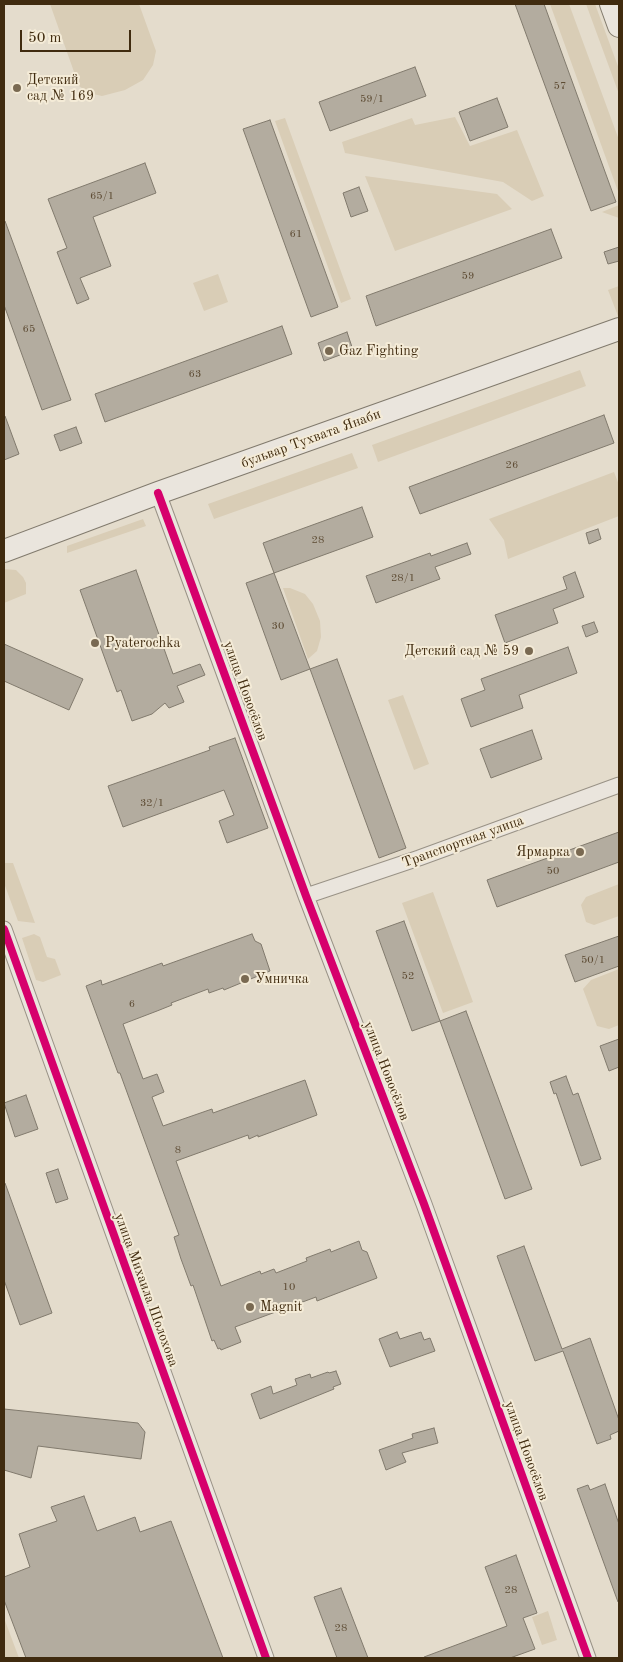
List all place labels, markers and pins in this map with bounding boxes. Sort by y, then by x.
place label: Детский сад № 169 [27,72,94,104]
marker: Детский сад № 169 [11,82,23,94]
place label: Gaz Fighting [339,343,418,359]
marker: Gaz Fighting [323,345,335,357]
place label: Pyaterochka [105,635,180,651]
marker: Pyaterochka [89,637,101,649]
place label: Детский сад № 59 [405,643,519,659]
marker: Детский сад № 59 [523,645,535,657]
place label: Ярмарка [516,844,570,860]
marker: Ярмарка [574,846,586,858]
place label: Умничка [255,971,309,987]
marker: Умничка [239,973,251,985]
place label: Magnit [260,1299,302,1315]
marker: Magnit [244,1301,256,1313]

